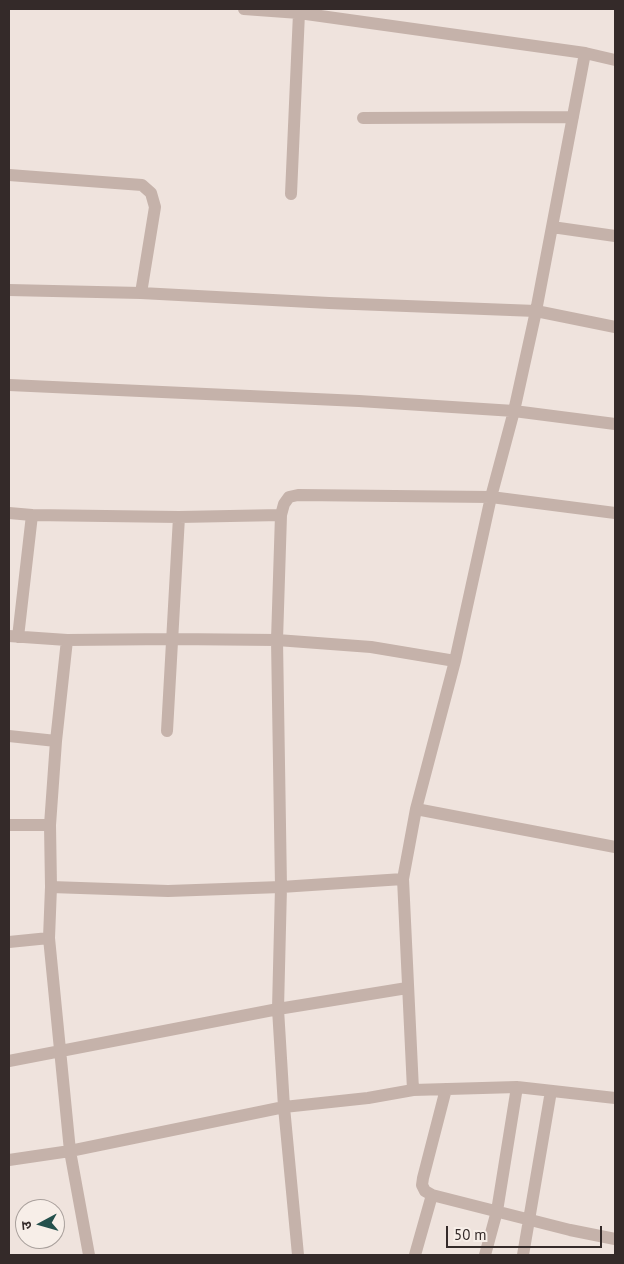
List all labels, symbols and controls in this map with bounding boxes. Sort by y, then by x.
north arrow [15,1199,65,1249]
scale bar [449,1216,605,1248]
text: उ [17,1220,35,1230]
text: 50 m [454,1225,487,1244]

